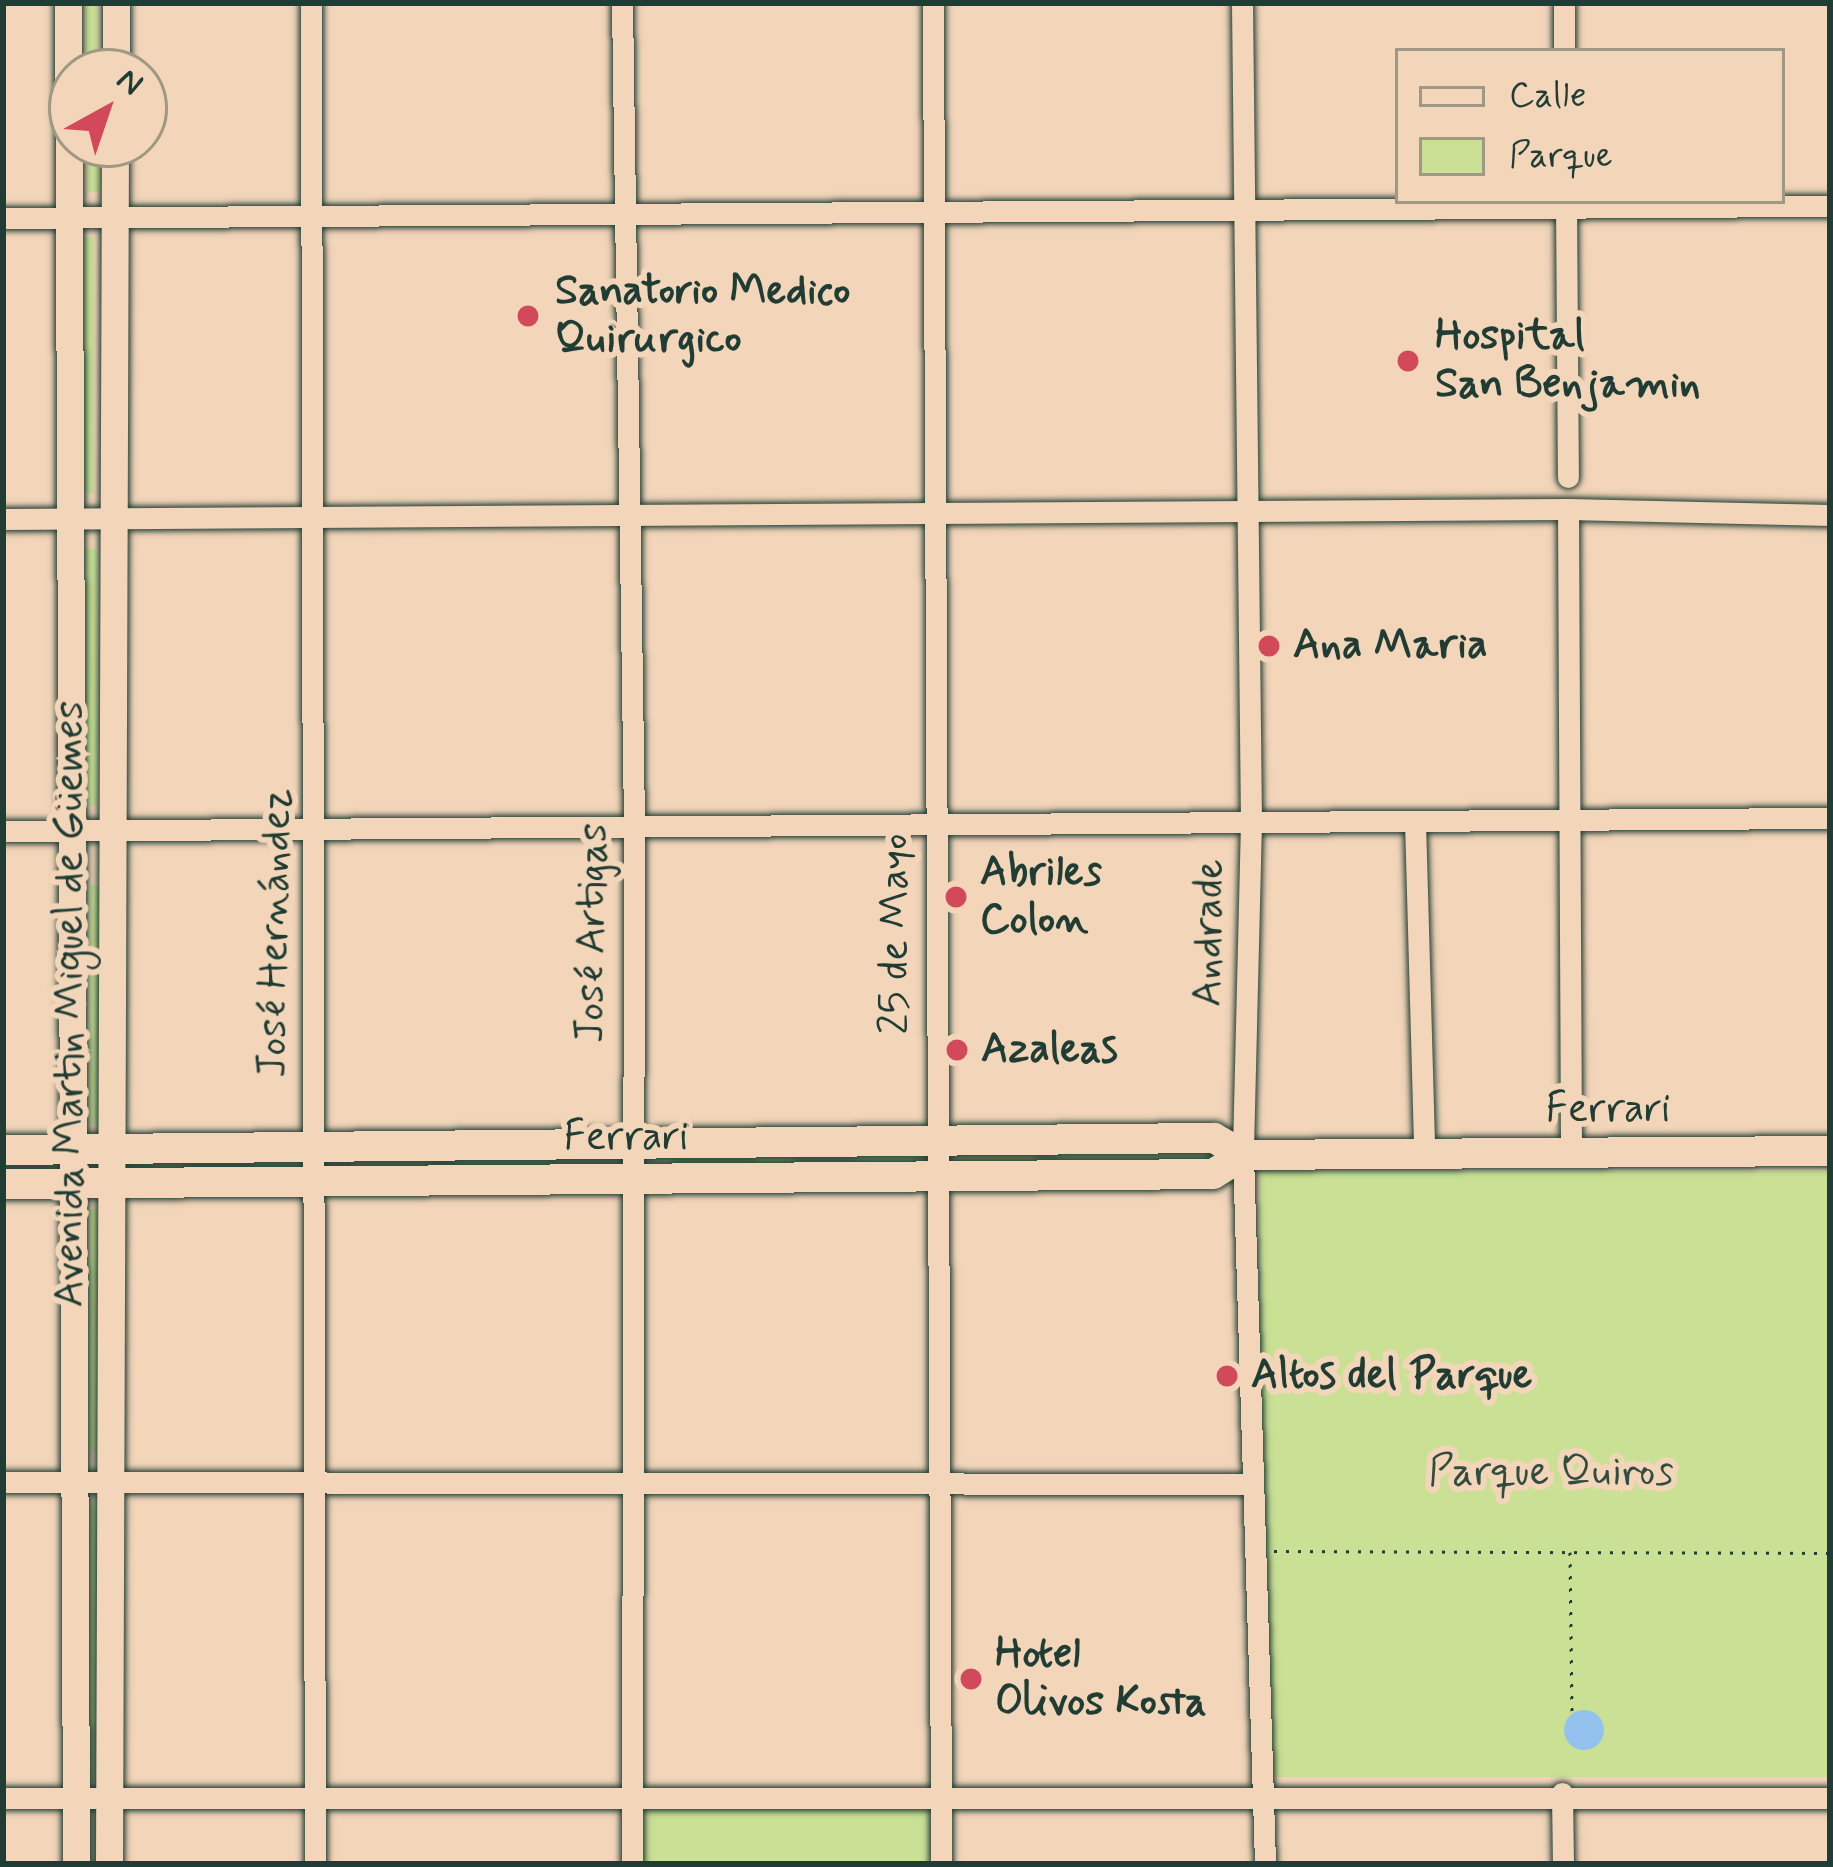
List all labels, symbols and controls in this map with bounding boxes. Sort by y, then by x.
north arrow [48,48,168,168]
legend [1395,48,1785,204]
text: N [107,59,152,107]
text: Calle [1509,73,1586,120]
text: Parque [1509,133,1613,180]
place label: Sanatorio Medico Quirurgico [555,267,851,366]
marker: Sanatorio Medico Quirurgico [512,300,544,332]
place label: Hospital San Benjamin [1435,312,1685,410]
marker: Hospital San Benjamin [1392,345,1424,377]
place label: Ana Maria [1293,621,1484,671]
marker: Ana Maria [1256,633,1282,659]
street label: Avenida Martin Miguel de Güemes [46,705,96,1303]
street label: José Hernández [248,788,304,1078]
street label: José Artigas [566,823,620,1043]
street label: 25 de Mayo [871,833,921,1035]
place label: Abriles Colon [980,848,1102,946]
street label: Andrade [1184,859,1236,1007]
marker: Abriles Colon [943,884,969,910]
place label: Azaleas [981,1025,1118,1075]
marker: Azaleas [944,1037,970,1063]
street label: Ferrari [1546,1085,1670,1135]
street label: Ferrari [564,1113,688,1163]
place label: Altos del Parque [1251,1351,1530,1401]
marker: Altos del Parque [1214,1363,1240,1389]
park label: Parque Quiros [1428,1448,1674,1498]
place label: Hotel Olivos Kosta [995,1630,1213,1728]
marker: Hotel Olivos Kosta [958,1666,984,1692]

